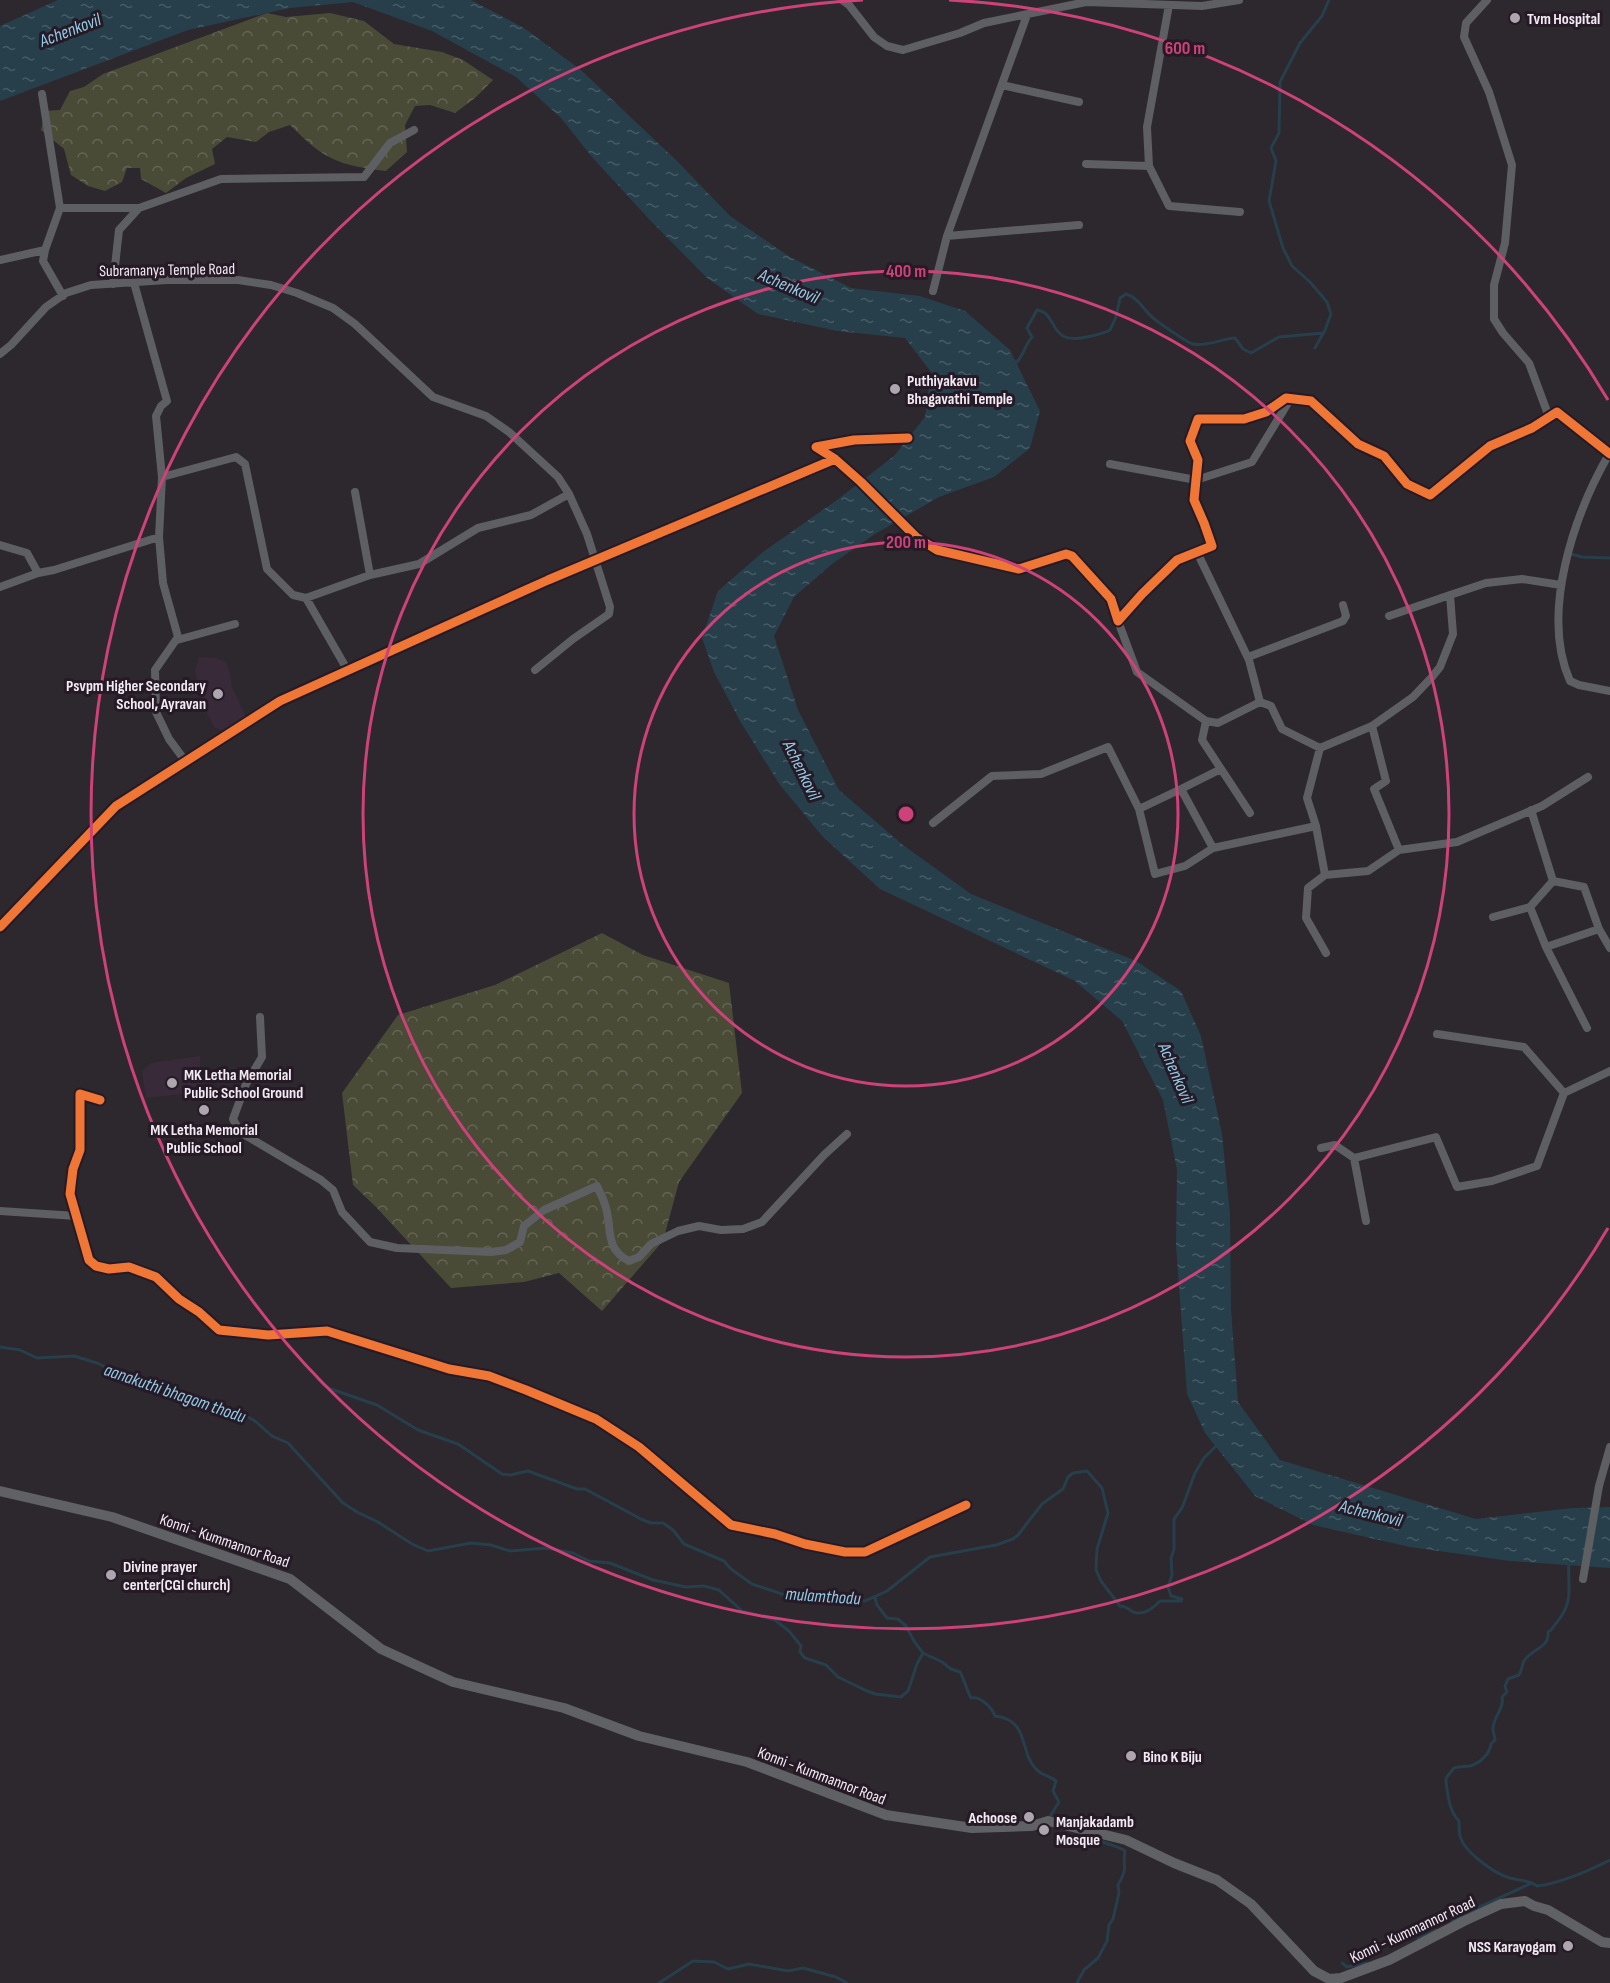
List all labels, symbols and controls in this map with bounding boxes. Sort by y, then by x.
water label: Achenkovil [36,9,104,52]
place label: Tvm Hospital [1527,10,1600,29]
marker: Tvm Hospital [1508,11,1522,25]
text: 600 m [1165,38,1205,59]
street label: Subramanya Temple Road [99,260,235,281]
text: 400 m [886,261,926,282]
water label: Achenkovil [754,264,823,309]
place label: Puthiyakavu Bhagavathi Temple [907,372,1013,409]
marker: Puthiyakavu Bhagavathi Temple [888,382,902,396]
text: 200 m [886,532,926,553]
place label: Psvpm Higher Secondary School, Ayravan [66,677,206,714]
marker: Psvpm Higher Secondary School, Ayravan [211,687,225,701]
water label: Achenkovil [778,736,825,804]
centre of rings [896,804,916,824]
water label: Achenkovil [1153,1039,1198,1107]
place label: MK Letha Memorial Public School Ground [184,1066,303,1103]
marker: MK Letha Memorial Public School Ground [165,1076,179,1090]
marker: MK Letha Memorial Public School [197,1103,211,1117]
place label: MK Letha Memorial Public School [150,1121,258,1158]
water label: aanakuthi bhagom thodu [101,1359,249,1428]
water label: Achenkovil [1336,1495,1405,1532]
street label: Konni - Kummannor Road [157,1510,292,1573]
place label: Divine prayer center(CGI church) [123,1558,230,1595]
marker: Divine prayer center(CGI church) [104,1568,118,1582]
water label: mulamthodu [785,1583,862,1610]
street label: Konni - Kummannor Road [755,1743,888,1810]
place label: Bino K Biju [1143,1748,1202,1767]
marker: Bino K Biju [1124,1749,1138,1763]
place label: Achoose [967,1809,1017,1828]
marker: Achoose [1022,1810,1036,1824]
place label: Manjakadamb Mosque [1056,1813,1134,1850]
marker: Manjakadamb Mosque [1037,1823,1051,1837]
street label: Konni - Kummannor Road [1347,1893,1478,1968]
place label: NSS Karayogam [1468,1938,1556,1957]
marker: NSS Karayogam [1561,1939,1575,1953]

